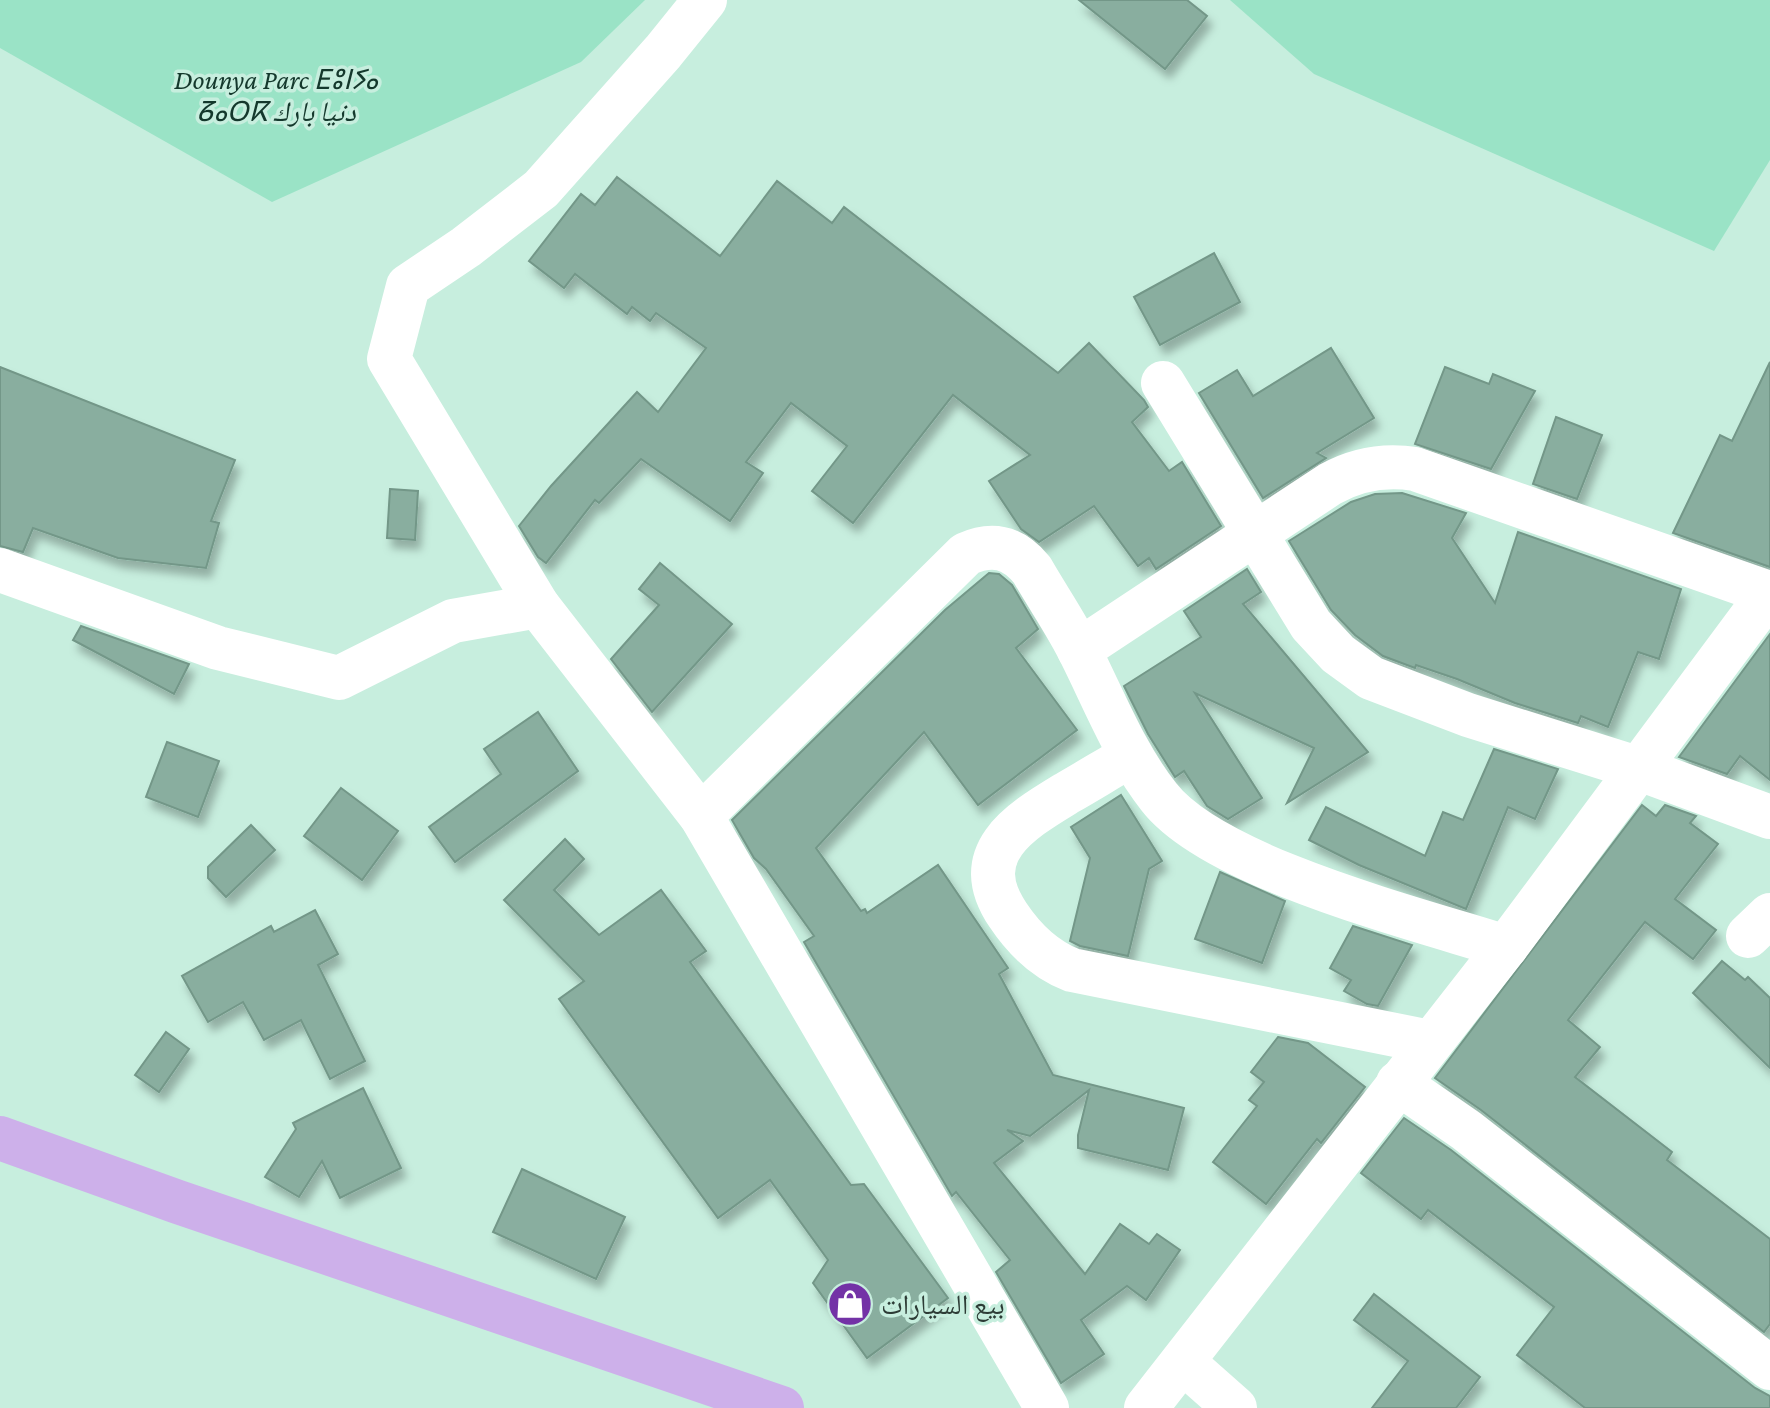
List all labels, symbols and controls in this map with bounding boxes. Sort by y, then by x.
park label: Dounya Parc ⴹⵓⵏⵢⴰ ⵒⴰⵔⴽ دنيا بارك [174,64,379,127]
shop icon: بيع السيارات [826,1280,874,1328]
place label: بيع السيارات [881,1289,1005,1322]

